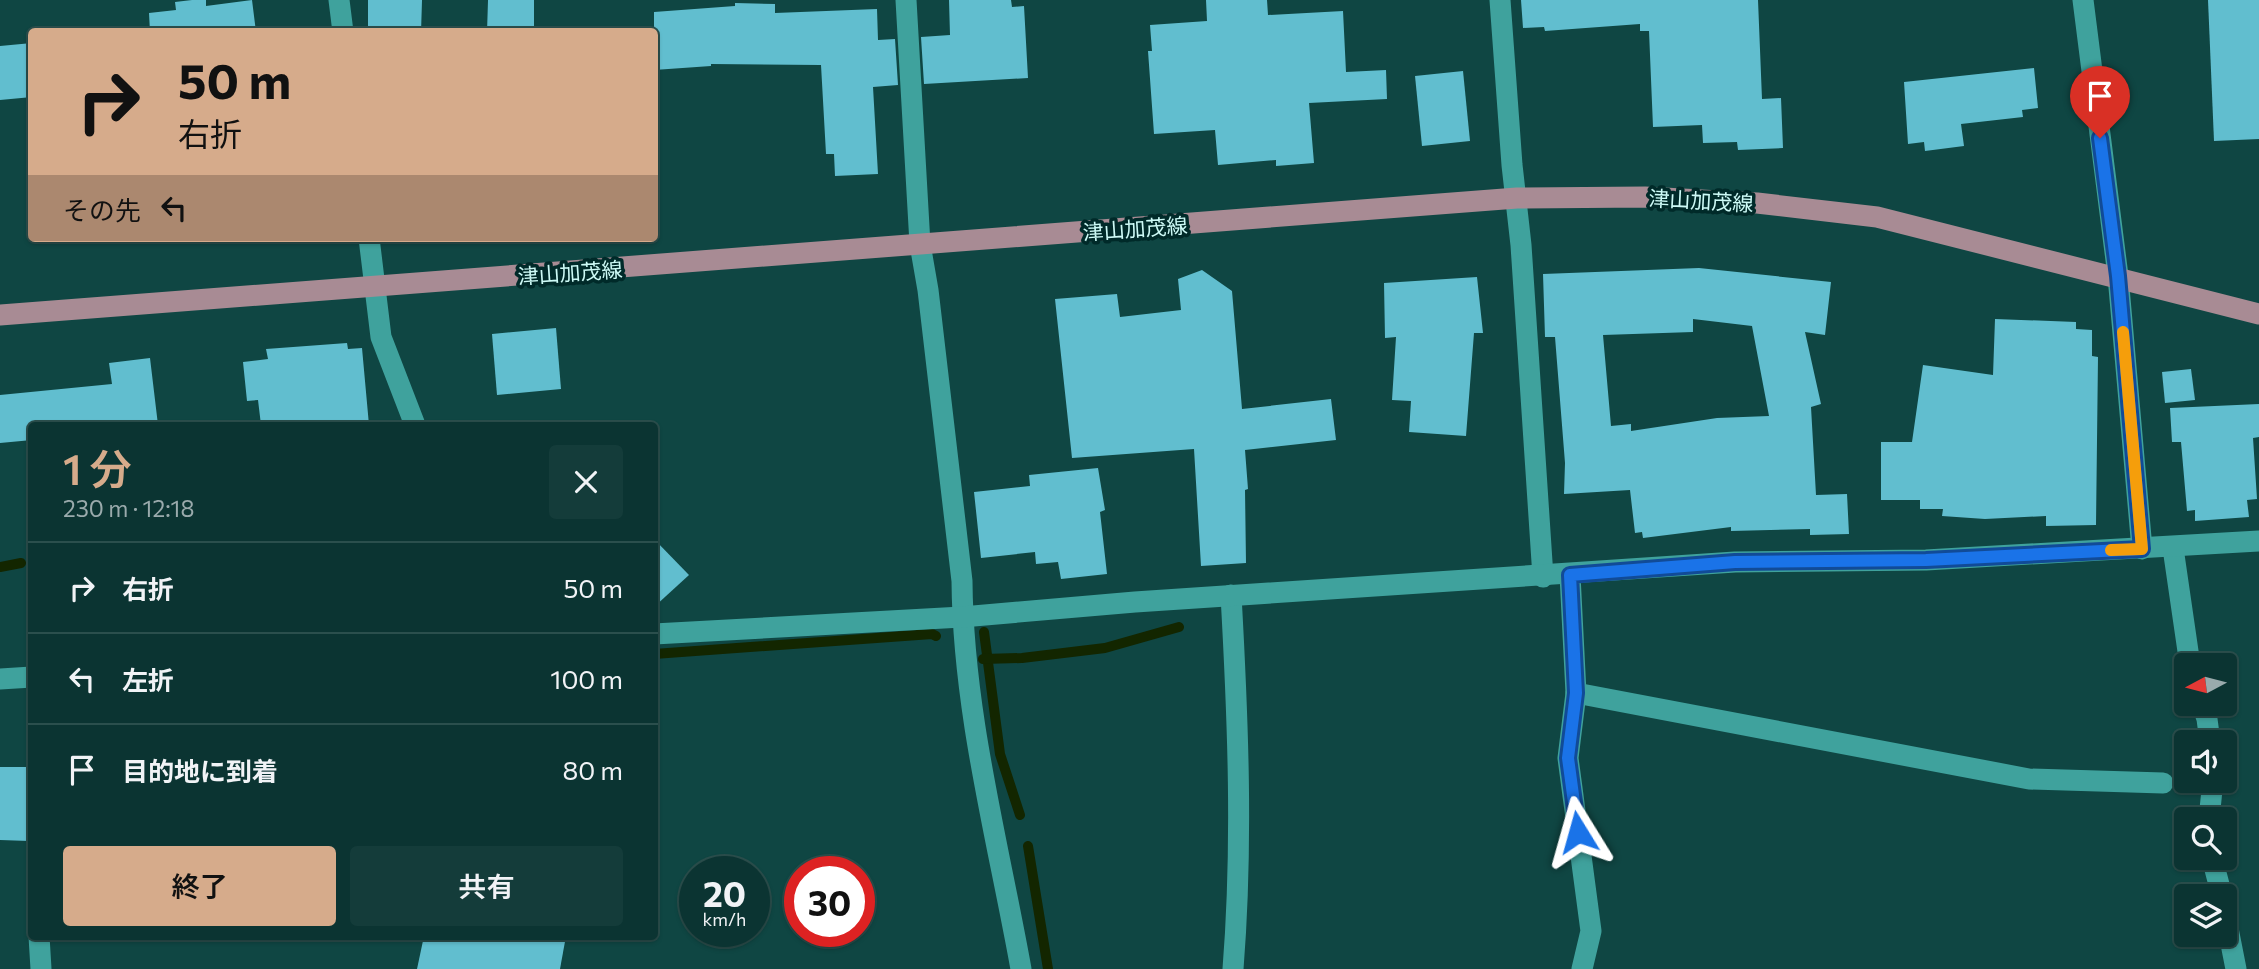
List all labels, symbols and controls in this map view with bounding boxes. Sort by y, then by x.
text: 50 m [178,49,291,109]
icon: right [63,56,154,147]
pin [2070,66,2130,138]
icon: arrive [2081,77,2119,115]
text: 右折 [178,113,242,153]
street label: 津山加茂線 [1648,185,1754,215]
icon: left [155,189,193,227]
text: その先 [63,194,141,225]
street label: 津山加茂線 [1082,212,1188,244]
street label: 津山加茂線 [517,256,623,288]
text: 1 分 [63,442,132,494]
button: close [549,445,623,519]
text: 230 m · 12:18 [63,494,194,522]
icon: right [63,569,101,607]
text: 50 m [563,572,623,603]
text: 右折 [122,573,174,604]
north arrow [2174,653,2236,716]
map controls [2174,653,2237,947]
icon: left [63,660,101,698]
text: 100 m [550,663,623,694]
text: 左折 [122,664,174,695]
button: sound [2174,730,2237,793]
icon: arrive [63,751,101,789]
text: 80 m [563,754,623,785]
text: 目的地に到着 [122,755,278,786]
position arrow [1541,795,1615,869]
button: search [2174,807,2237,870]
button: 終了 [63,846,336,926]
button: 共有 [350,846,623,926]
speed limit sign: 30 [784,856,875,947]
text: 20 [703,871,746,914]
button: layers [2174,884,2237,947]
text: km/h [703,908,746,930]

